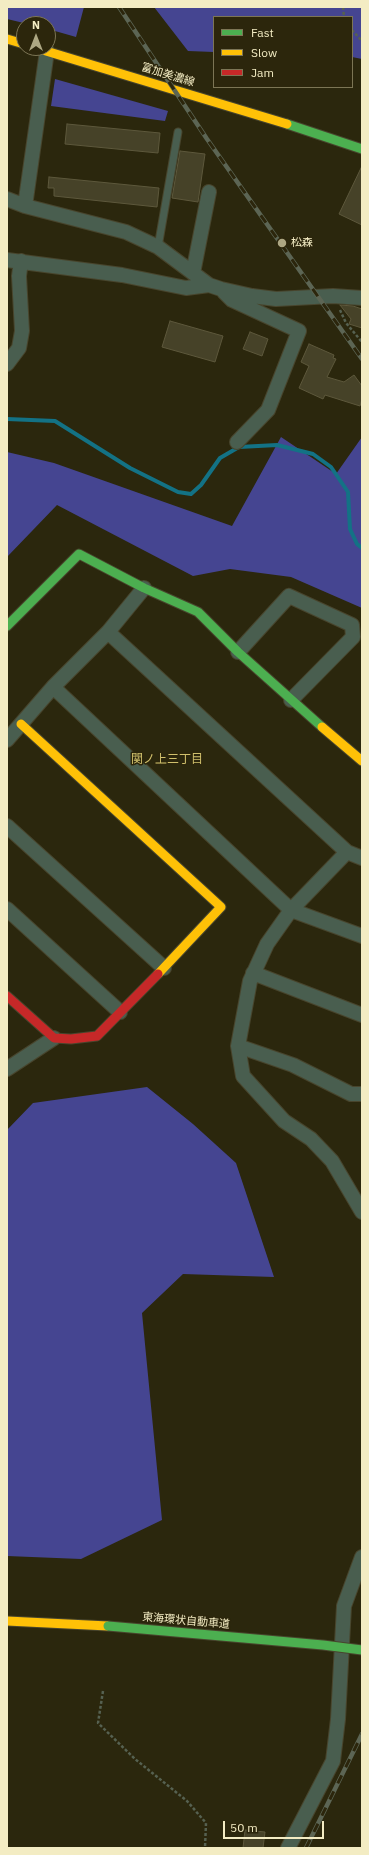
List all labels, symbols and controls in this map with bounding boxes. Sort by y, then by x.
north arrow [16,16,56,56]
legend [213,16,353,88]
text: N [32,18,40,32]
text: Fast [251,25,274,40]
text: Slow [251,45,277,60]
street label: 富加美濃線 [140,61,196,89]
text: Jam [251,65,274,80]
place label: 松森 [291,236,313,250]
marker: 松森 [276,237,288,249]
district label: 関ノ上三丁目 [131,753,203,767]
street label: 東海環状自動車道 [142,1611,230,1631]
scale bar [225,1813,326,1839]
text: 50 m [230,1820,258,1835]

